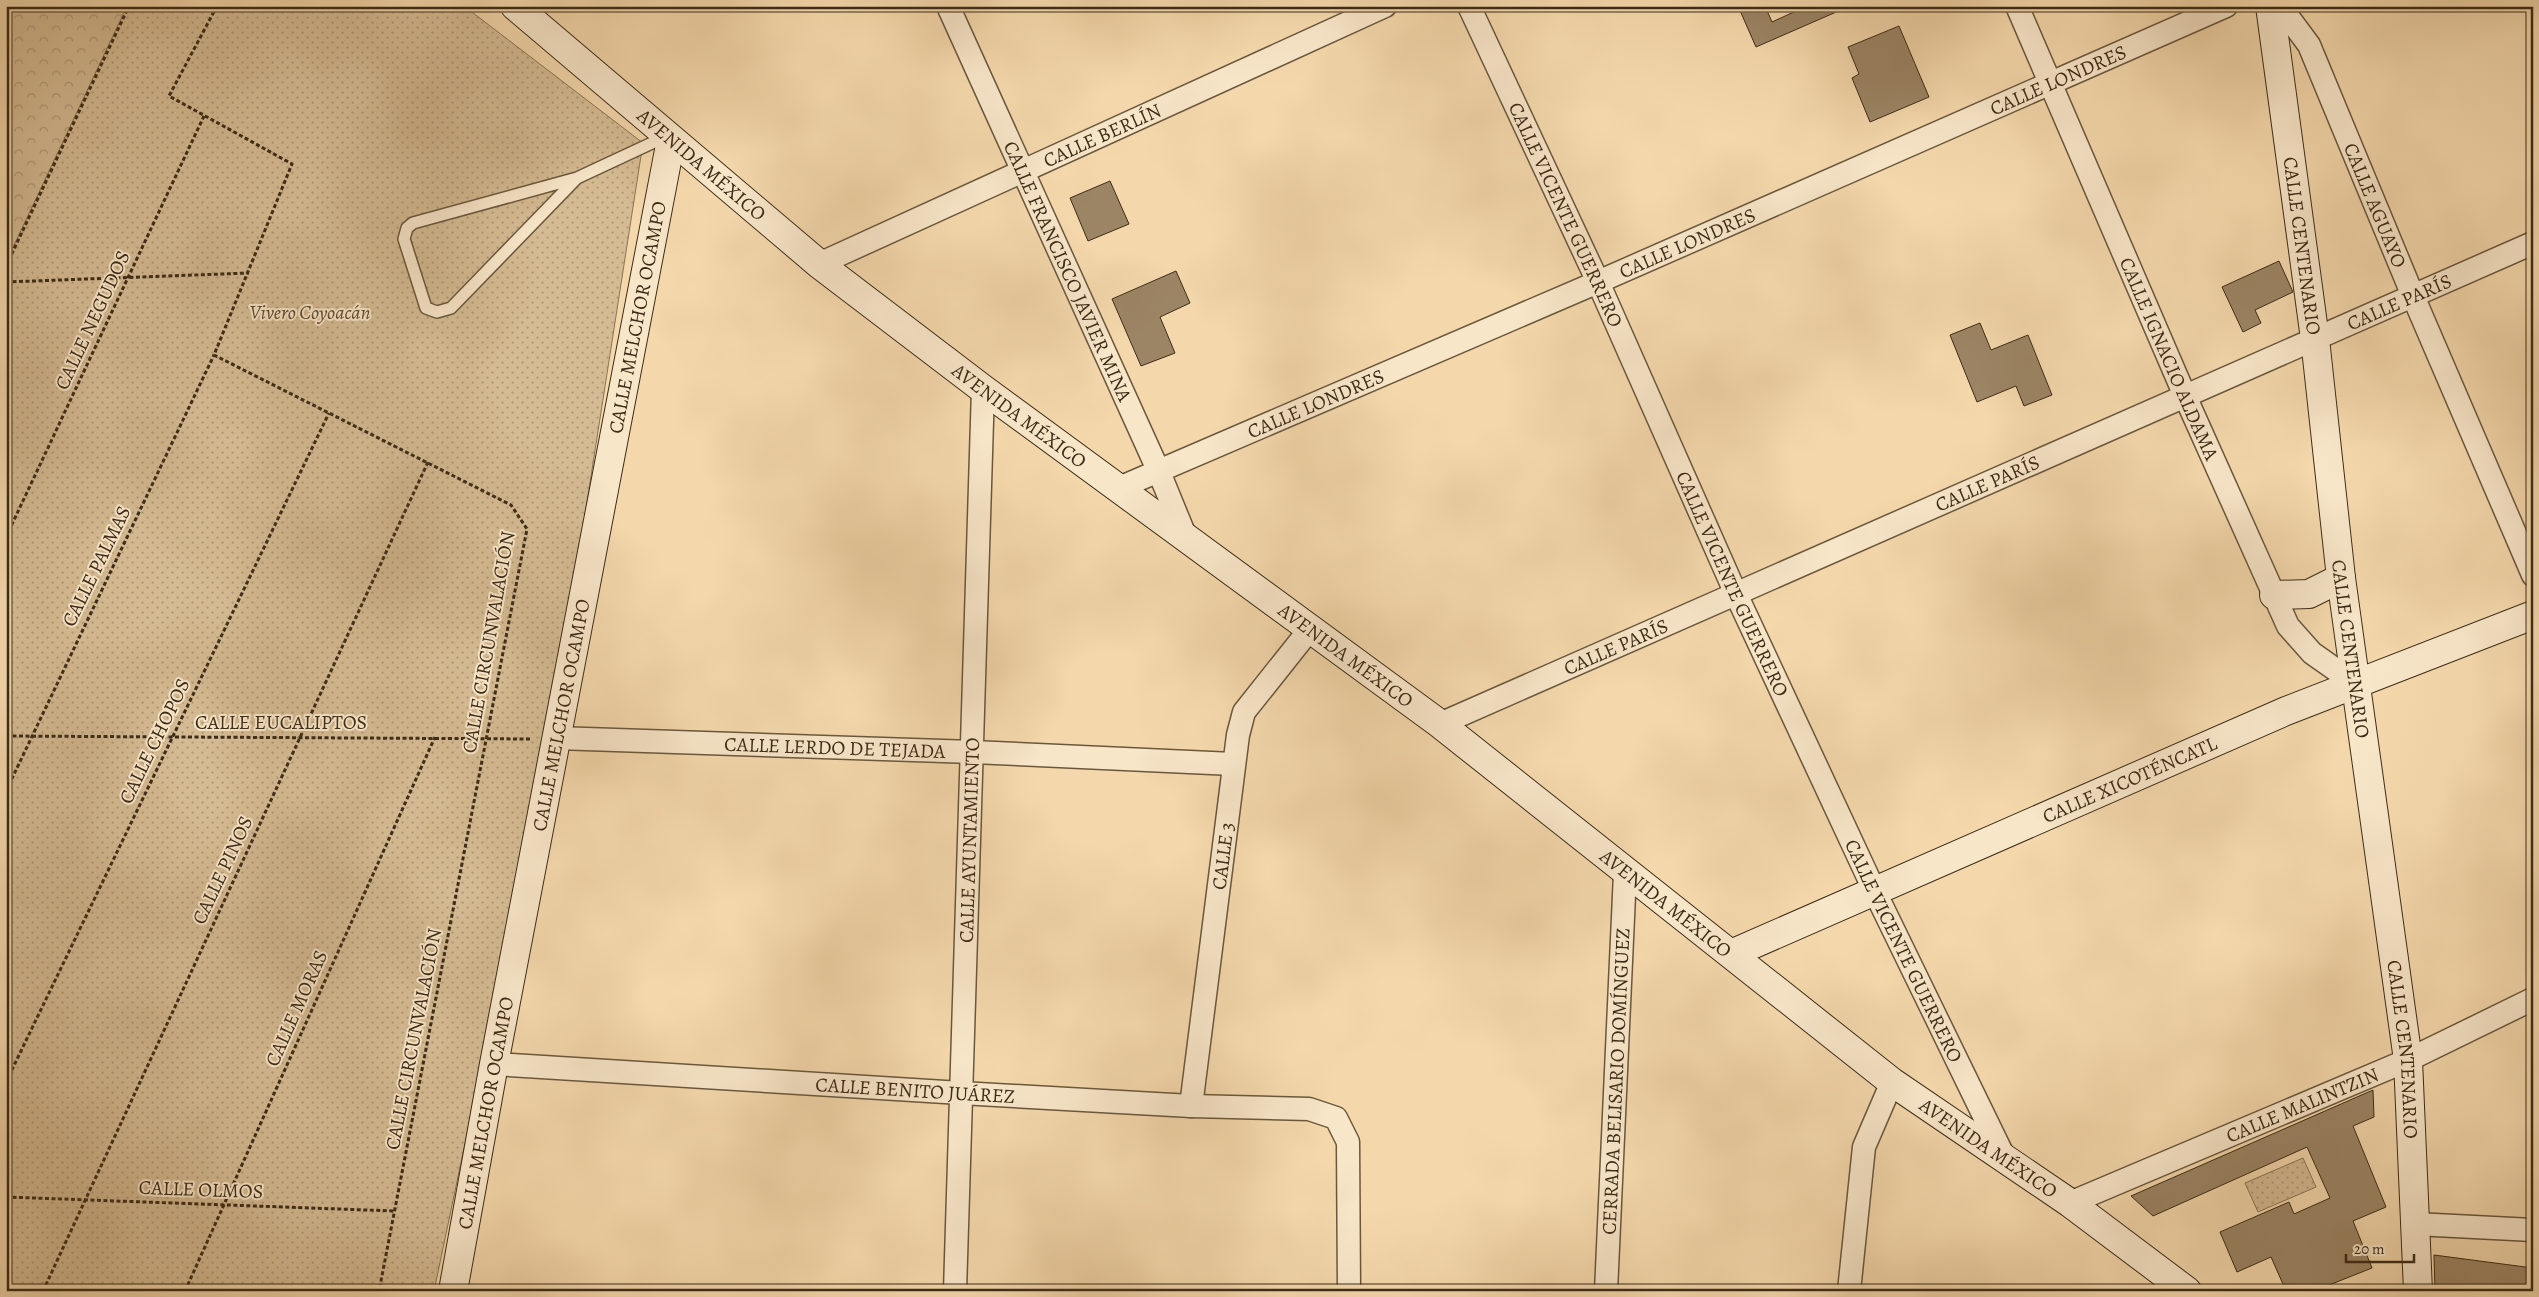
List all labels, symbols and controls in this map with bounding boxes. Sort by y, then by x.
street label: CALLE LONDRES [1986,38,2131,122]
street label: CALLE BERLÍN [1039,97,1166,174]
street label: CALLE VICENTE GUERRERO [1502,98,1629,332]
street label: AVENIDA MÉXICO [630,102,772,227]
street label: CALLE FRANCISCO JAVIER MINA [997,137,1138,406]
street label: CALLE AGUAYO [2337,139,2413,272]
street label: CALLE CENTENARIO [2276,155,2327,337]
street label: CALLE MELCHOR OCAMPO [602,199,673,436]
street label: CALLE LONDRES [1615,201,1760,285]
street label: CALLE NEGUDOS [48,246,137,394]
street label: CALLE IGNACIO ALDAMA [2113,253,2225,465]
street label: CALLE PARÍS [2343,267,2456,337]
park label: Vivero Coyoacán [250,299,370,326]
street label: AVENIDA MÉXICO [945,356,1092,475]
street label: CALLE LONDRES [1243,363,1388,445]
street label: CALLE PARÍS [1931,449,2044,518]
street label: CALLE VICENTE GUERRERO [1669,467,1795,701]
street label: CALLE PALMAS [56,501,137,631]
street label: CALLE CIRCUNVALACIÓN [456,529,521,755]
street label: CALLE CENTENARIO [2325,558,2376,740]
street label: AVENIDA MÉXICO [1272,596,1419,714]
street label: CALLE MELCHOR OCAMPO [526,597,597,834]
street label: CALLE PARÍS [1559,612,1673,682]
street label: CALLE CHOPOS [112,674,196,808]
street label: CALLE EUCALIPTOS [195,709,367,736]
street label: CALLE XICOTÉNCATL [2038,730,2222,830]
street label: CALLE LERDO DE TEJADA [724,731,946,765]
street label: CALLE AYUNTAMIENTO [953,737,986,943]
street label: CALLE PINOS [186,812,259,929]
street label: CALLE 3 [1206,821,1241,891]
street label: CALLE VICENTE GUERRERO [1838,835,1969,1067]
street label: AVENIDA MÉXICO [1593,842,1738,964]
street label: CALLE CIRCUNVALACIÓN [379,926,448,1152]
street label: CERRADA BELISARIO DOMÍNGUEZ [1596,927,1636,1235]
street label: CALLE MORAS [259,946,334,1071]
street label: CALLE CENTENARIO [2380,958,2424,1140]
street label: CALLE MELCHOR OCAMPO [451,994,521,1231]
street label: CALLE MALINTZIN [2222,1061,2383,1149]
street label: CALLE BENITO JUÁREZ [814,1071,1016,1110]
street label: AVENIDA MÉXICO [1913,1091,2063,1205]
street label: CALLE OLMOS [138,1174,264,1205]
scale bar [2346,1232,2414,1264]
text: 20 m [2354,1239,2385,1259]

